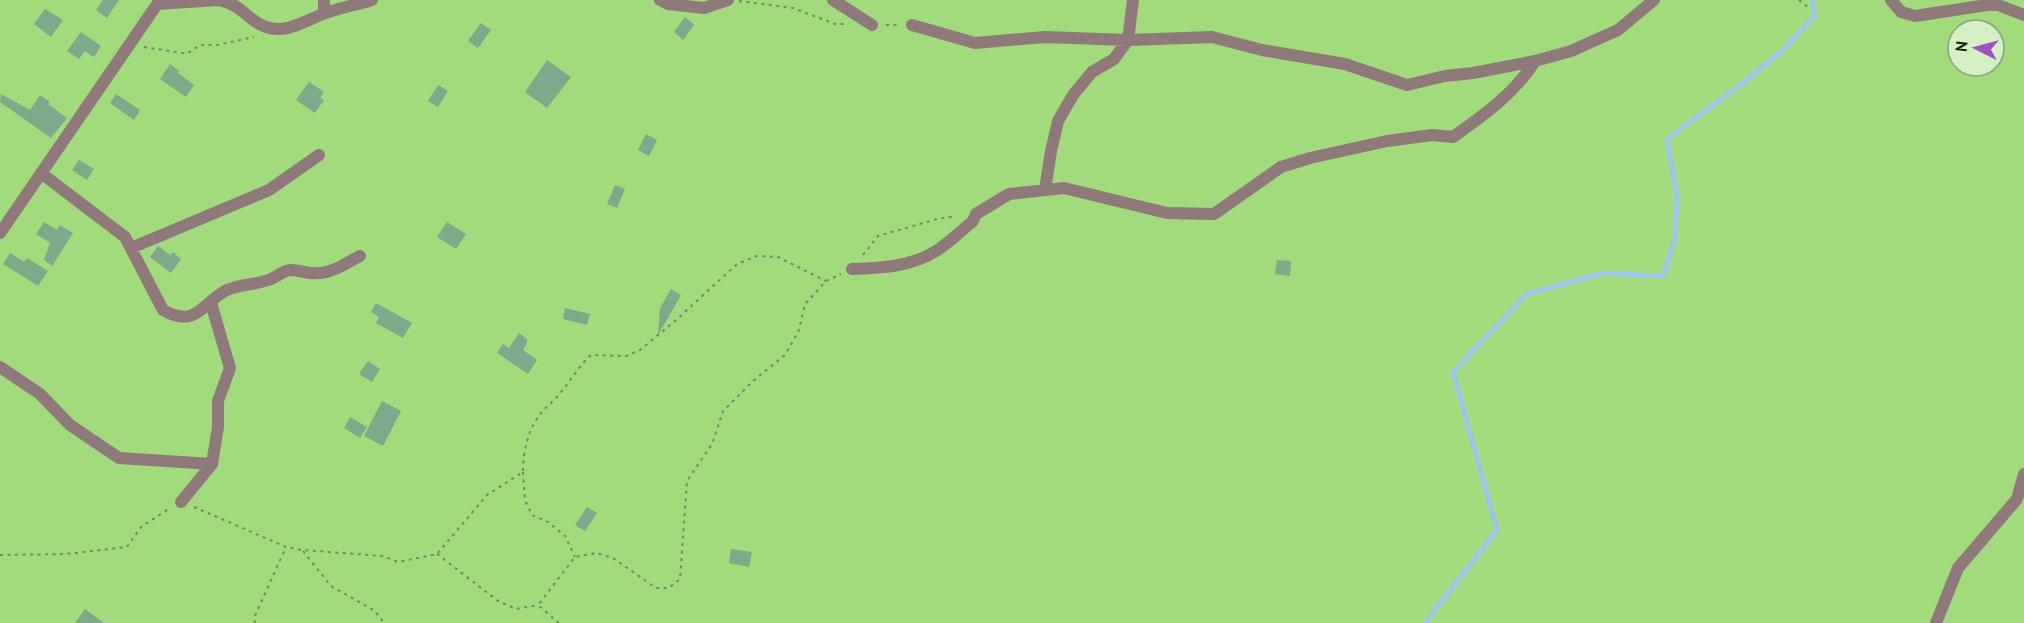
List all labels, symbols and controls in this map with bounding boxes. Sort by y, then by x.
north arrow [1946,18,2006,78]
text: N [1951,40,1972,53]

